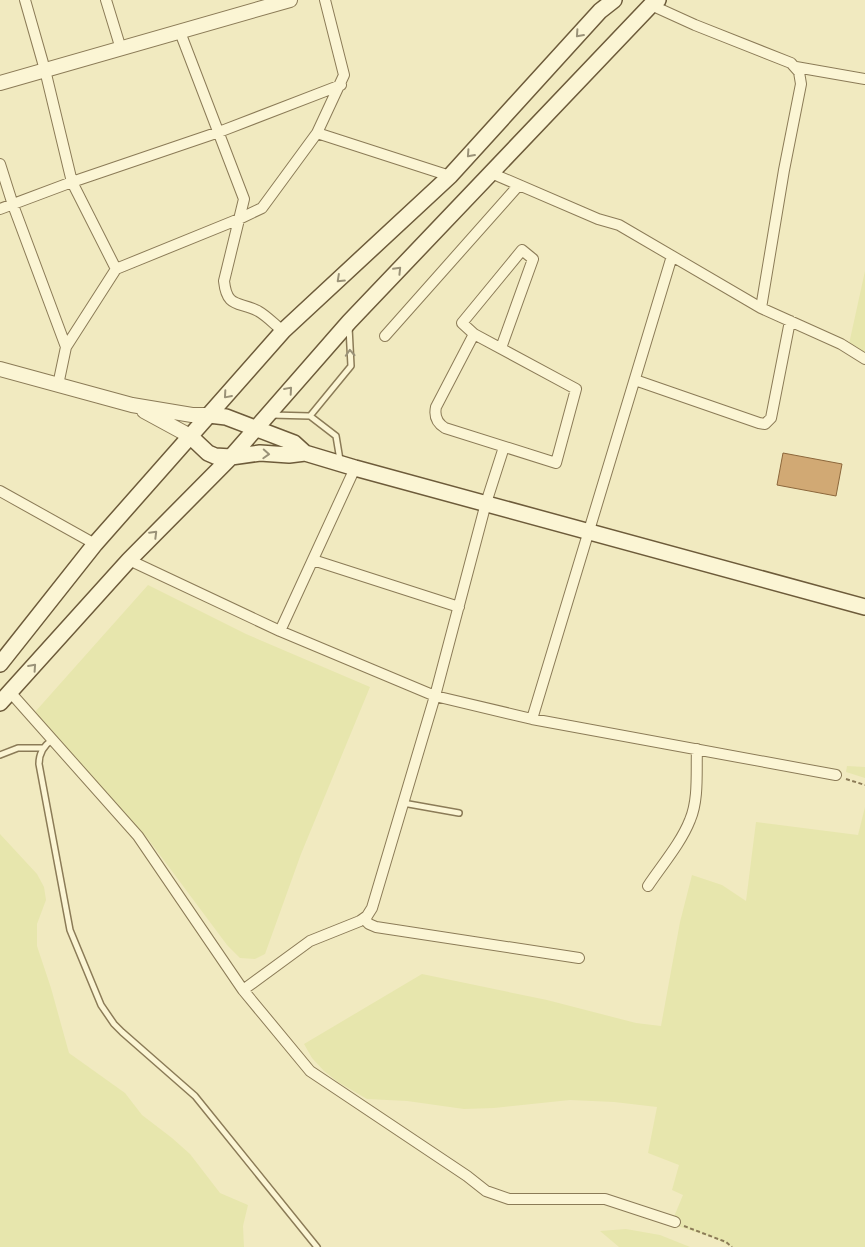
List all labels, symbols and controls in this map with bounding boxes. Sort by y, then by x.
one-way arrow [576,28,585,37]
one-way arrow [467,149,476,158]
one-way arrow [392,267,401,276]
one-way arrow [337,273,346,282]
one-way arrow [345,349,355,356]
one-way arrow [284,387,293,396]
one-way arrow [224,390,233,399]
one-way arrow [263,448,271,459]
one-way arrow [149,531,158,540]
one-way arrow [27,664,36,673]

